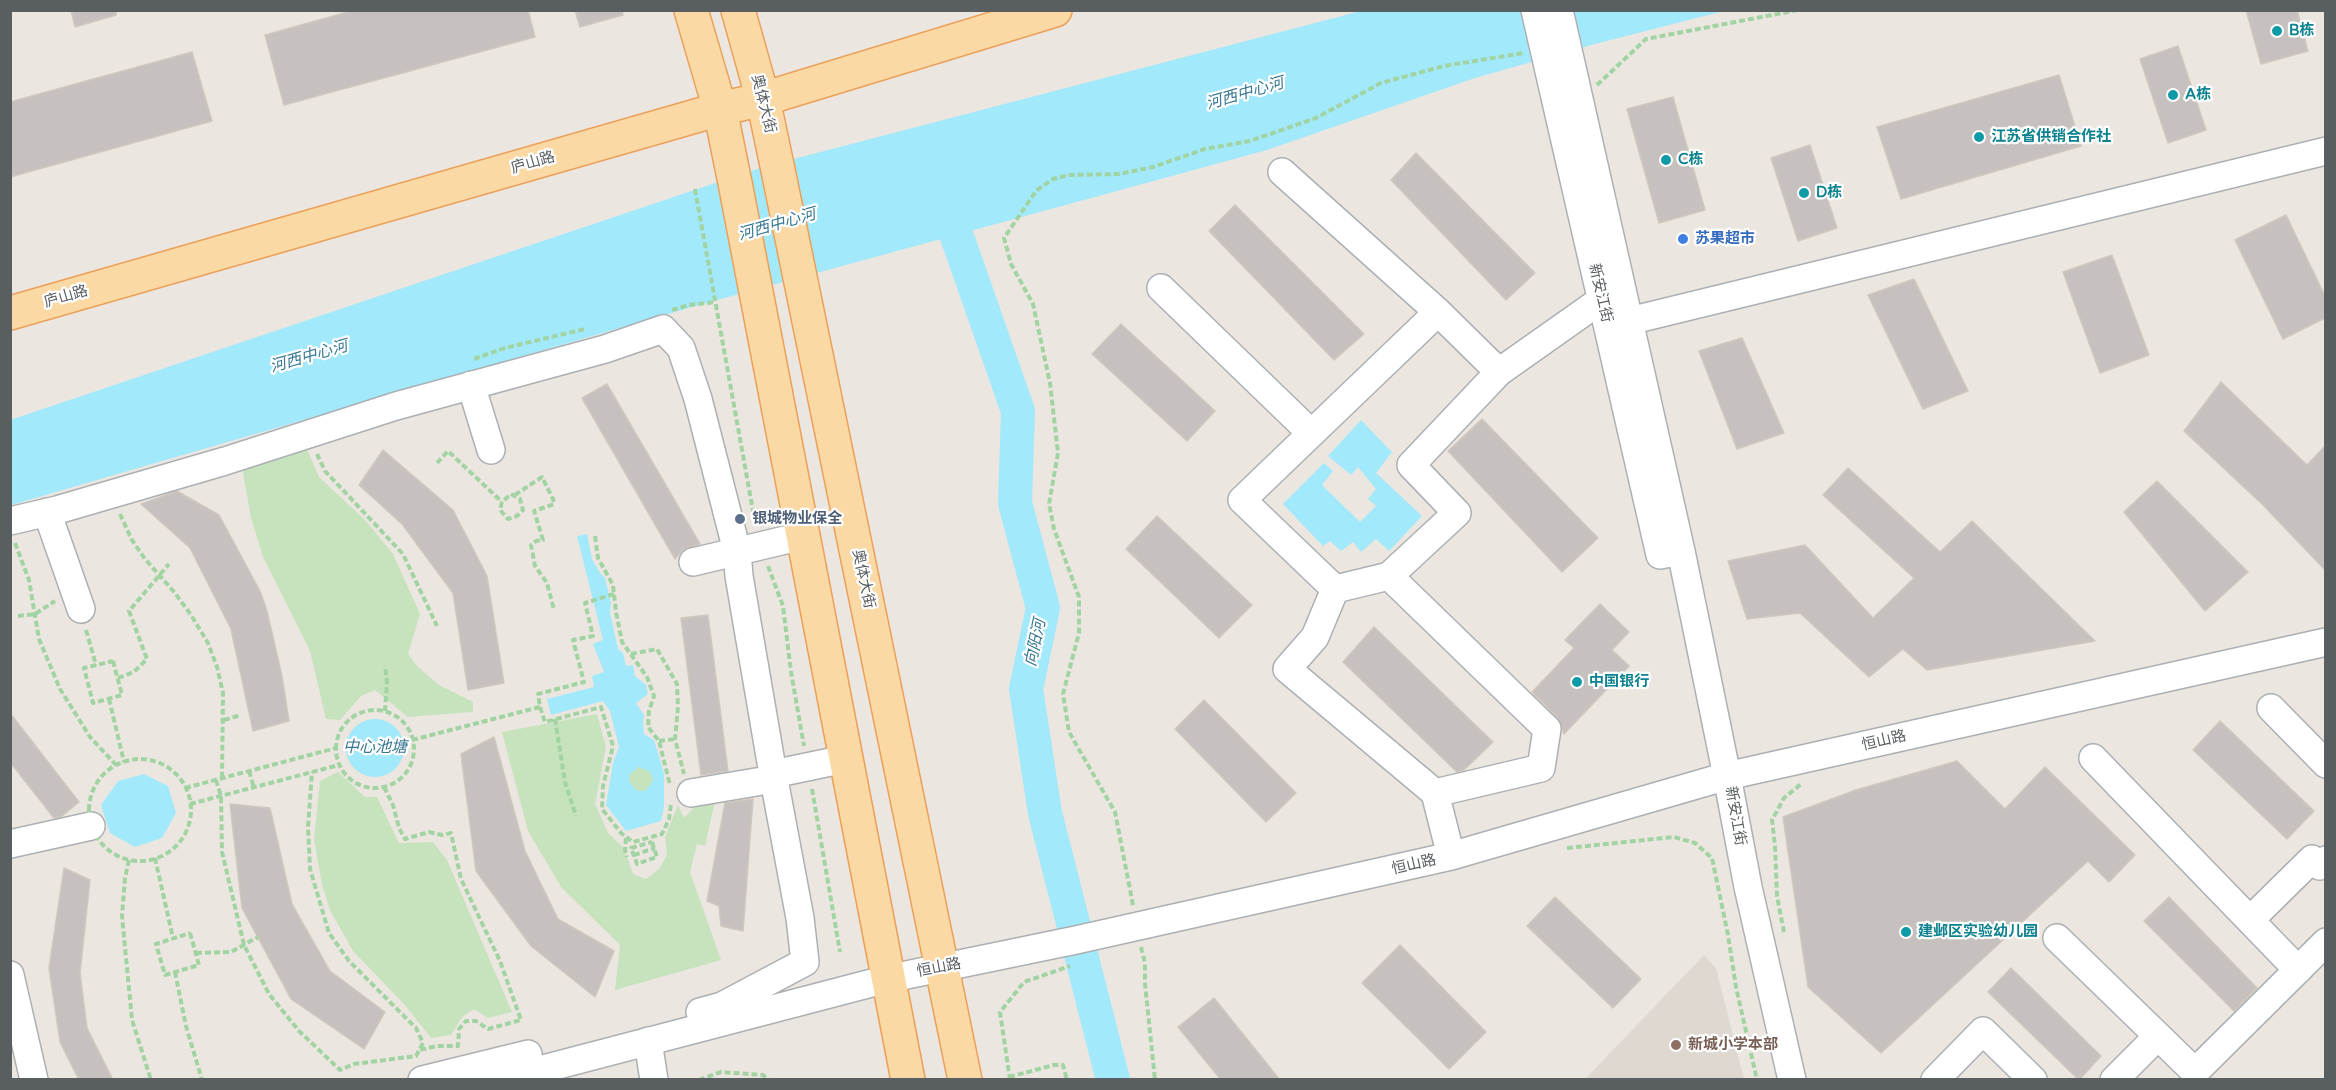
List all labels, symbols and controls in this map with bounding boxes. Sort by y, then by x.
place label: B栋 [2289,22,2314,40]
marker: B栋 [2270,24,2284,38]
street label: 奥体大街 [747,73,779,135]
water label: 河西中心河 [1204,74,1286,114]
place label: A栋 [2185,86,2211,104]
marker: A栋 [2166,88,2180,102]
place label: 江苏省供销合作社 [1991,128,2111,146]
marker: 江苏省供销合作社 [1972,130,1986,144]
street label: 庐山路 [509,148,557,178]
place label: C栋 [1678,151,1703,169]
marker: C栋 [1659,153,1673,167]
place label: D栋 [1816,184,1842,202]
marker: D栋 [1797,186,1811,200]
water label: 河西中心河 [736,205,818,245]
place label: 苏果超市 [1695,230,1755,248]
marker: 苏果超市 [1676,232,1690,246]
street label: 新安江街 [1584,262,1616,324]
street label: 庐山路 [42,282,90,312]
water label: 河西中心河 [268,337,350,377]
place label: 银城物业保全 [752,510,842,528]
marker: 银城物业保全 [733,512,747,526]
street label: 奥体大街 [848,548,878,610]
water label: 向阳河 [1022,618,1050,668]
place label: 中国银行 [1589,673,1649,691]
marker: 中国银行 [1570,675,1584,689]
street label: 恒山路 [1860,727,1908,755]
water label: 中心池塘 [343,738,407,758]
street label: 新安江街 [1721,785,1749,847]
street label: 恒山路 [1390,851,1438,879]
place label: 建邺区实验幼儿园 [1918,923,2038,941]
marker: 建邺区实验幼儿园 [1899,925,1913,939]
street label: 恒山路 [915,955,963,981]
place label: 新城小学本部 [1688,1036,1778,1054]
marker: 新城小学本部 [1669,1038,1683,1052]

